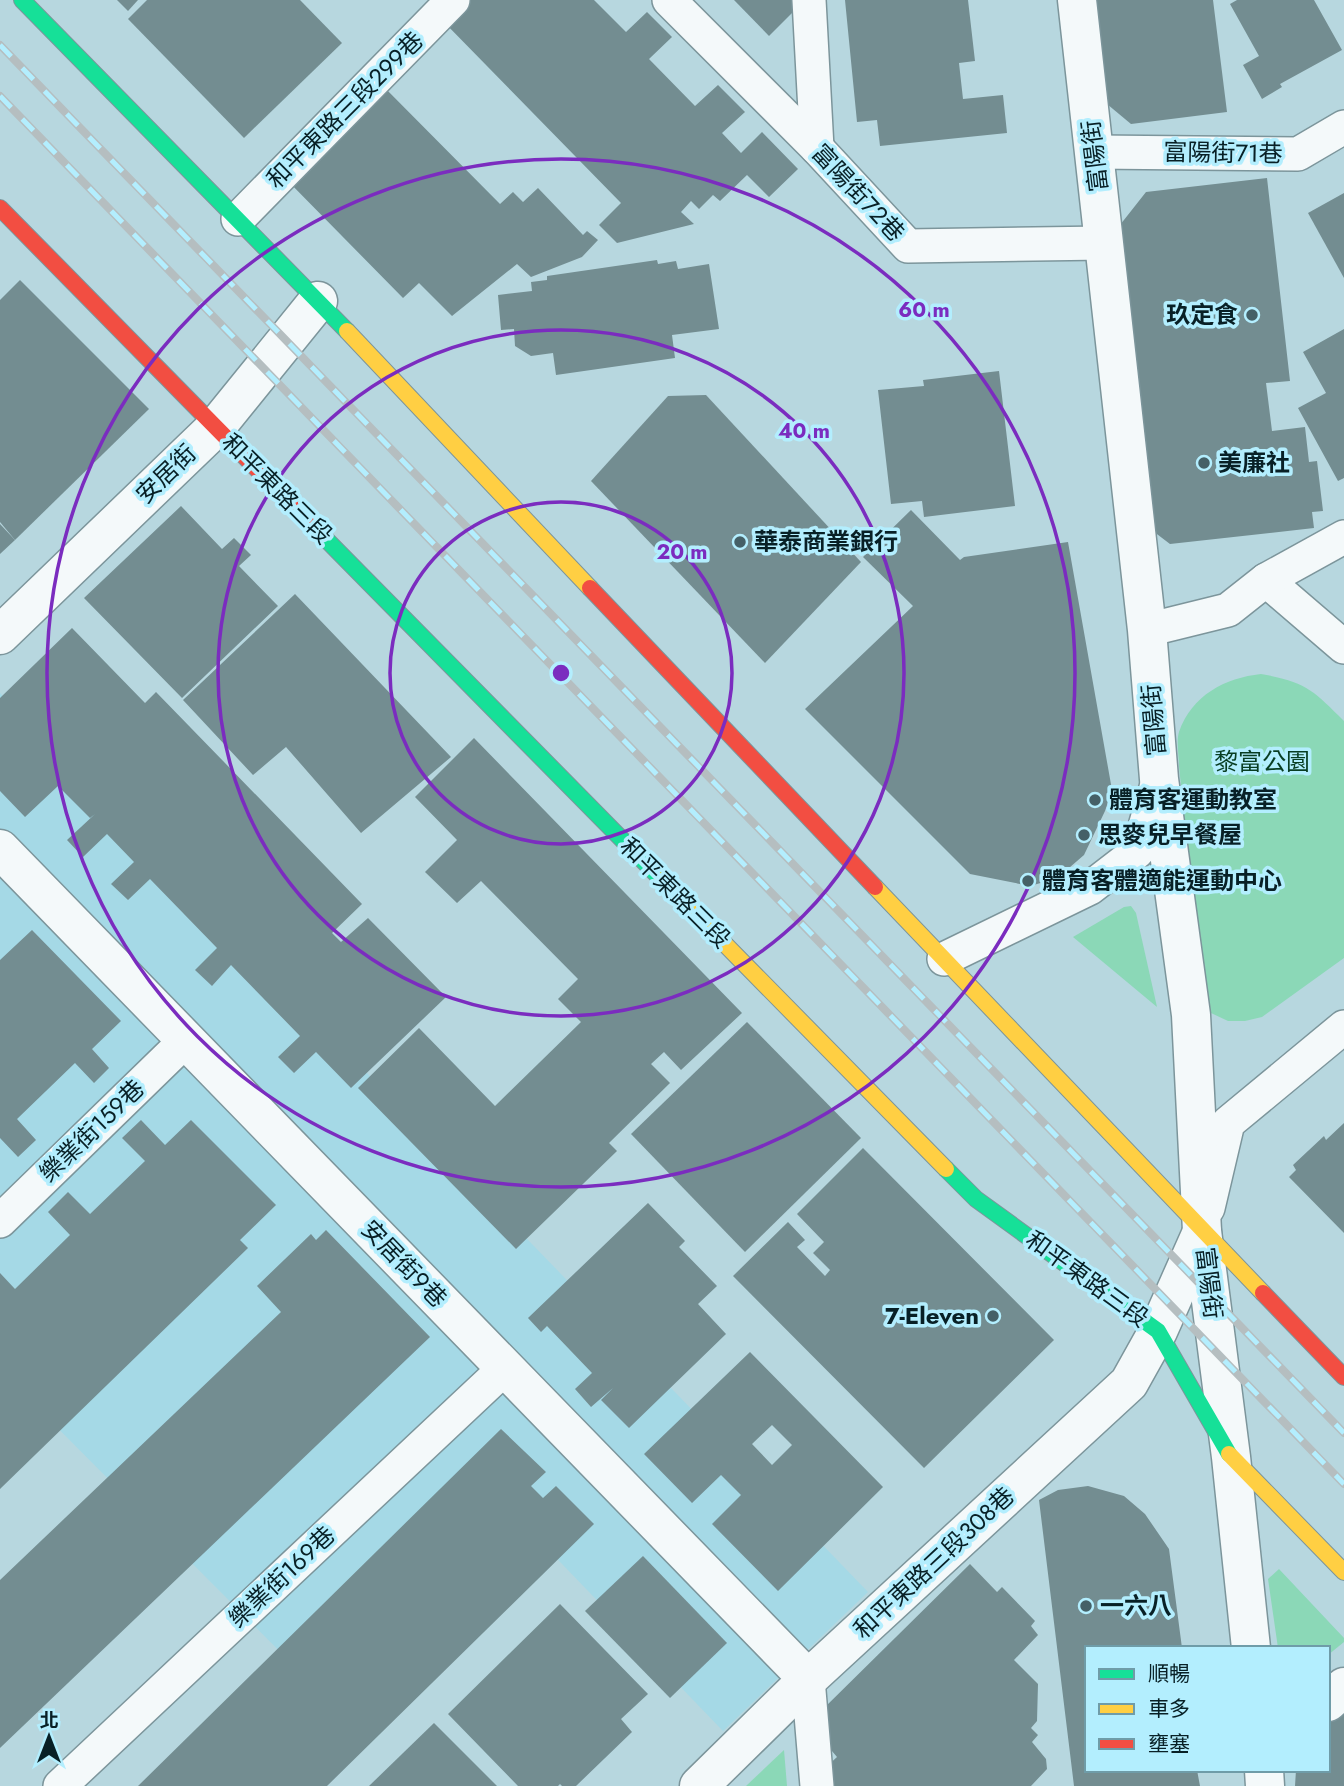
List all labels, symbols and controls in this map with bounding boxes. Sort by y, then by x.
street label: 和平東路三段299巷 [258,23,431,196]
street label: 富陽街 [1073,118,1116,194]
street label: 富陽街71巷 [1163,134,1283,171]
street label: 富陽街72巷 [804,136,913,249]
text: 60 m [898,295,950,325]
place label: 玖定食 [1166,297,1238,332]
marker: 玖定食 [1244,307,1260,323]
text: 40 m [778,416,830,446]
street label: 和平東路三段 [214,425,341,552]
street label: 安居街 [128,436,204,511]
place label: 美廉社 [1218,445,1290,480]
marker: 美廉社 [1196,455,1212,471]
place label: 華泰商業銀行 [754,524,898,559]
marker: 華泰商業銀行 [732,534,748,550]
text: 20 m [656,537,708,567]
centre of rings [549,661,573,685]
street label: 富陽街 [1133,683,1174,757]
park label: 黎富公園 [1214,744,1310,779]
place label: 體育客運動教室 [1109,782,1277,817]
marker: 體育客運動教室 [1087,792,1103,808]
place label: 思麥兒早餐屋 [1098,817,1242,852]
marker: 思麥兒早餐屋 [1076,827,1092,843]
street label: 和平東路三段 [612,829,739,956]
place label: 體育客體適能運動中心 [1042,863,1282,898]
marker: 體育客體適能運動中心 [1020,873,1036,889]
street label: 樂業街159巷 [31,1071,152,1190]
street label: 安居街9巷 [354,1212,455,1315]
street label: 和平東路三段 [1019,1222,1156,1335]
street label: 富陽街 [1188,1245,1231,1321]
place label: 7-Eleven [885,1298,979,1333]
marker: 7-Eleven [985,1308,1001,1324]
street label: 和平東路三段308巷 [845,1479,1022,1647]
street label: 樂業街169巷 [221,1518,343,1635]
place label: 一六八 [1100,1588,1172,1623]
marker: 一六八 [1078,1598,1094,1614]
legend [1085,1646,1330,1772]
text: 順暢 [1148,1659,1190,1689]
text: 車多 [1148,1694,1190,1724]
north arrow [14,1702,84,1772]
text: 北 [39,1707,59,1734]
text: 壅塞 [1148,1729,1190,1759]

